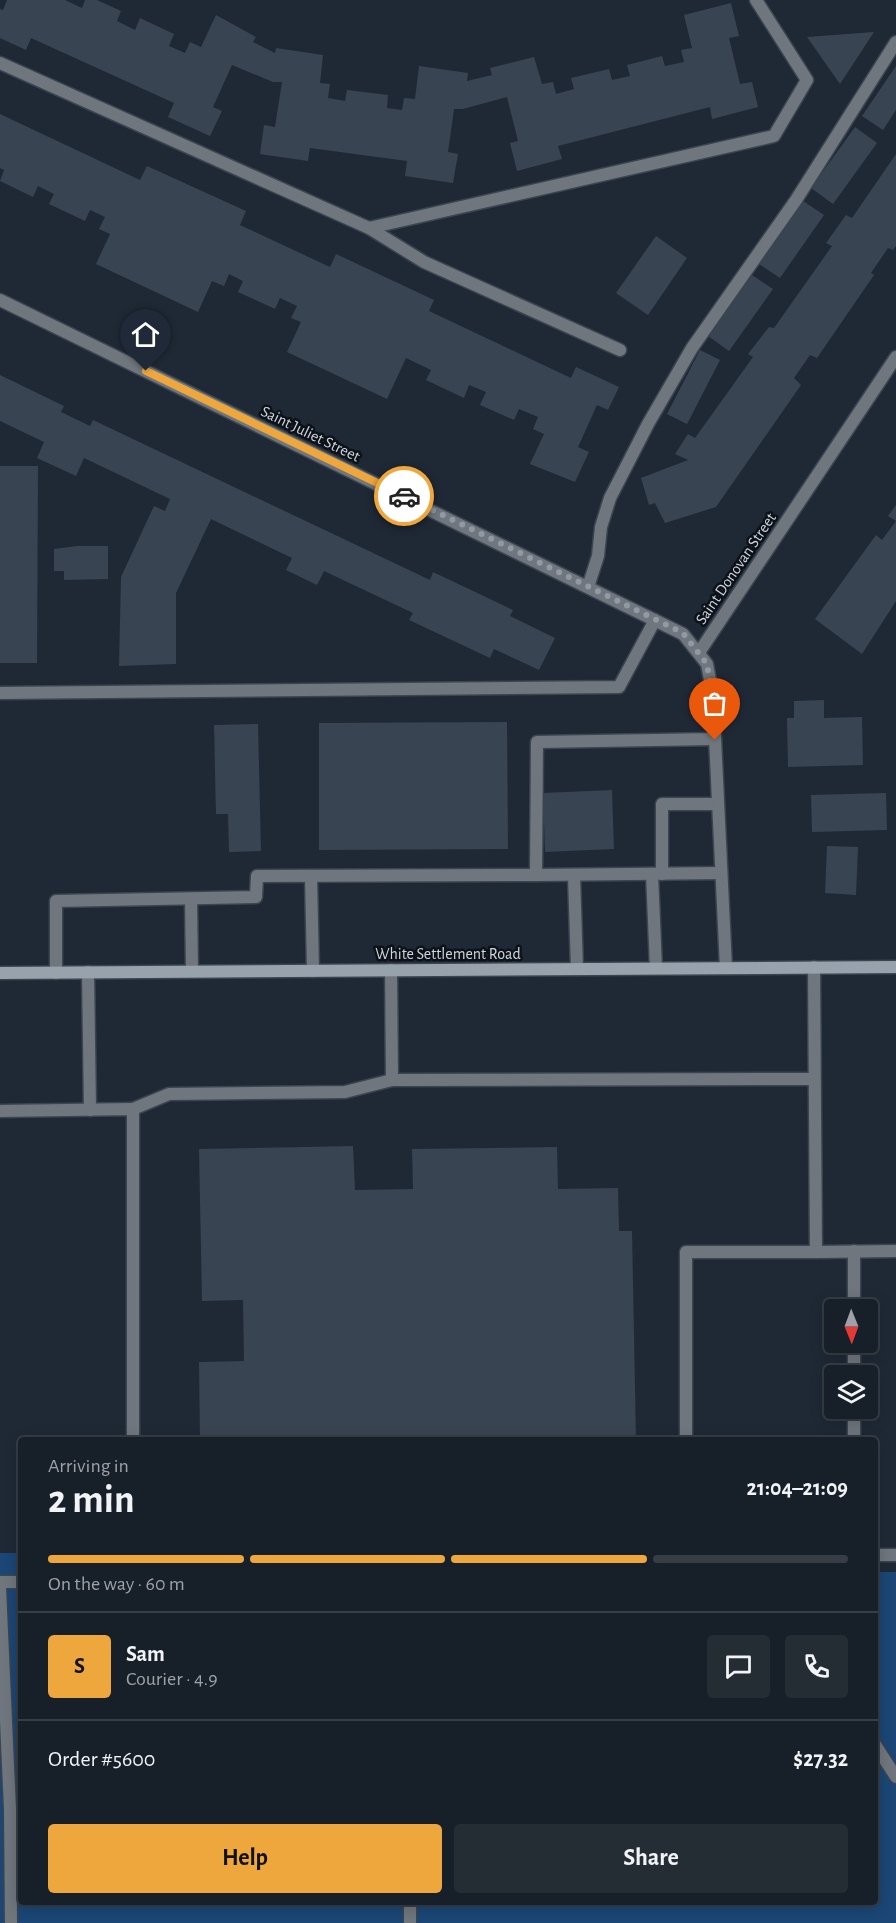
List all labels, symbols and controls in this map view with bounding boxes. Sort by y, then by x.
pin [120,309,171,371]
icon: home [129,318,162,351]
street label: Saint Juliet Street [258,403,363,465]
courier [374,466,434,526]
icon: car [388,480,421,513]
street label: Saint Donovan Street [693,510,779,627]
pin [689,678,740,740]
icon: bag [698,687,731,720]
street label: White Settlement Road [375,946,521,962]
north arrow [824,1299,878,1353]
map controls [824,1299,878,1419]
button: layers [824,1365,878,1419]
text: Arriving in [48,1456,129,1476]
text: 21:04–21:09 [747,1477,848,1499]
text: 2 min [48,1481,135,1520]
text: On the way · 60 m [48,1574,185,1594]
button: chat [707,1635,770,1698]
button: phone [785,1635,848,1698]
text: Sam [126,1643,165,1665]
text: S [74,1655,85,1677]
text: Courier · 4.9 [126,1669,218,1689]
text: Order #5600 [48,1748,155,1770]
text: $27.32 [793,1748,848,1770]
button: Help [48,1824,442,1893]
button: Share [454,1824,848,1893]

